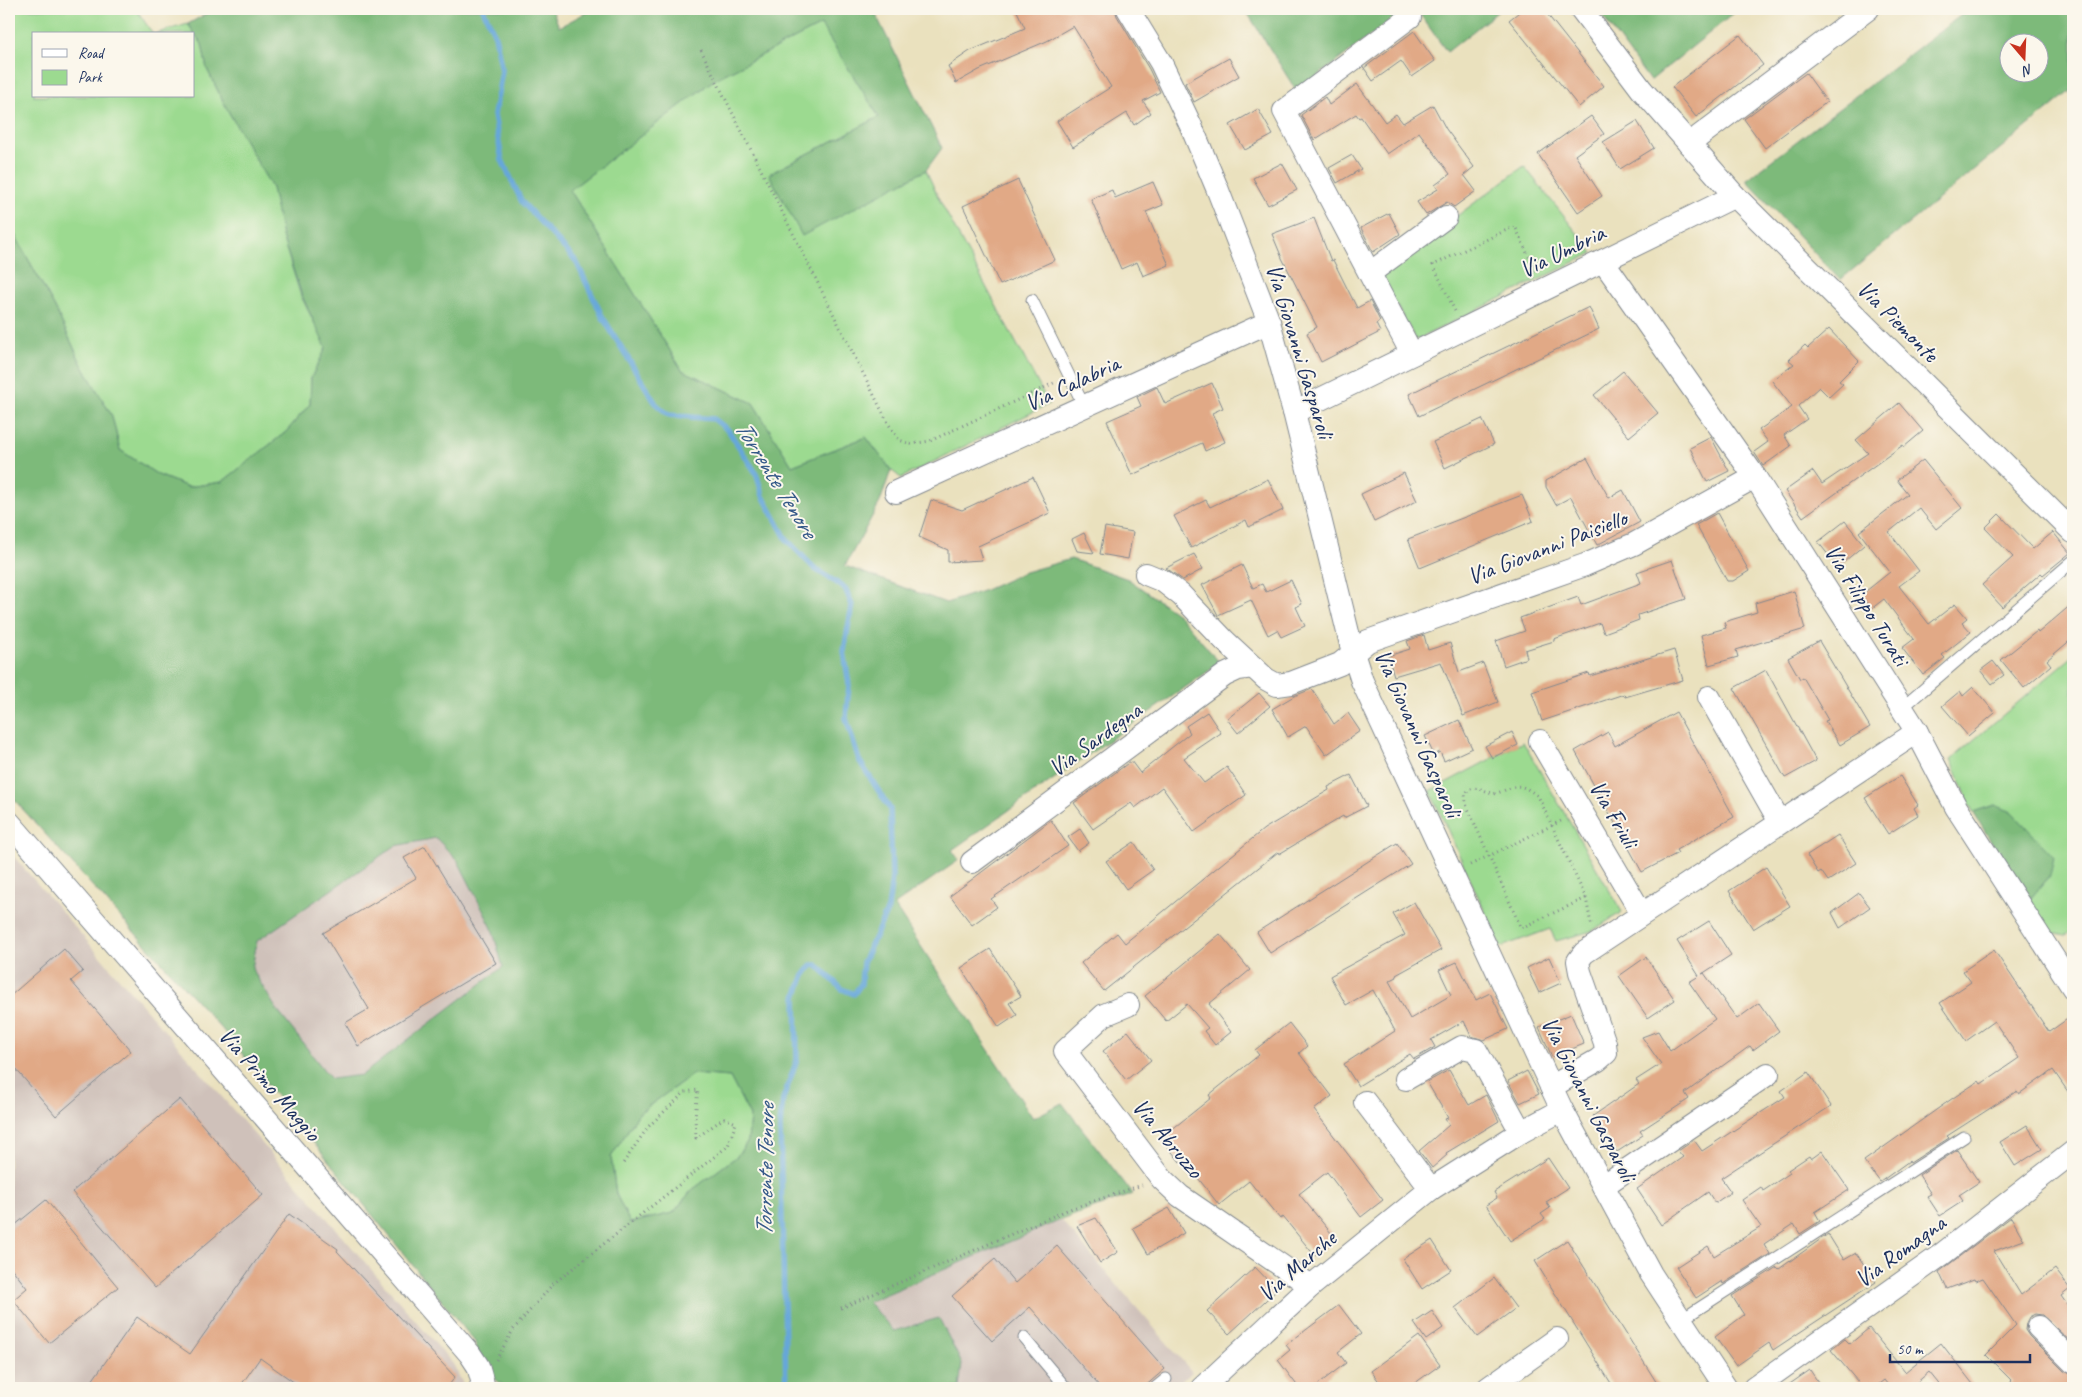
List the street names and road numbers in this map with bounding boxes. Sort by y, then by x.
street label: Via Umbria [1514,217,1611,285]
street label: Via Giovanni Gasparoli [1259,260,1342,444]
street label: Via Piemonte [1851,274,1947,370]
street label: Via Calabria [1020,347,1126,418]
street label: Via Giovanni Paisiello [1463,502,1633,591]
street label: Via Filippo Turati [1818,539,1918,673]
street label: Via Giovanni Gasparoli [1368,644,1470,824]
street label: Via Sardegna [1042,694,1149,783]
street label: Via Friuli [1583,775,1647,855]
street label: Via Giovanni Gasparoli [1535,1012,1645,1189]
street label: Via Primo Maggio [212,1021,329,1148]
street label: Via Abruzzo [1126,1092,1211,1185]
street label: Via Romagna [1849,1207,1952,1294]
street label: Via Marche [1251,1222,1344,1308]

